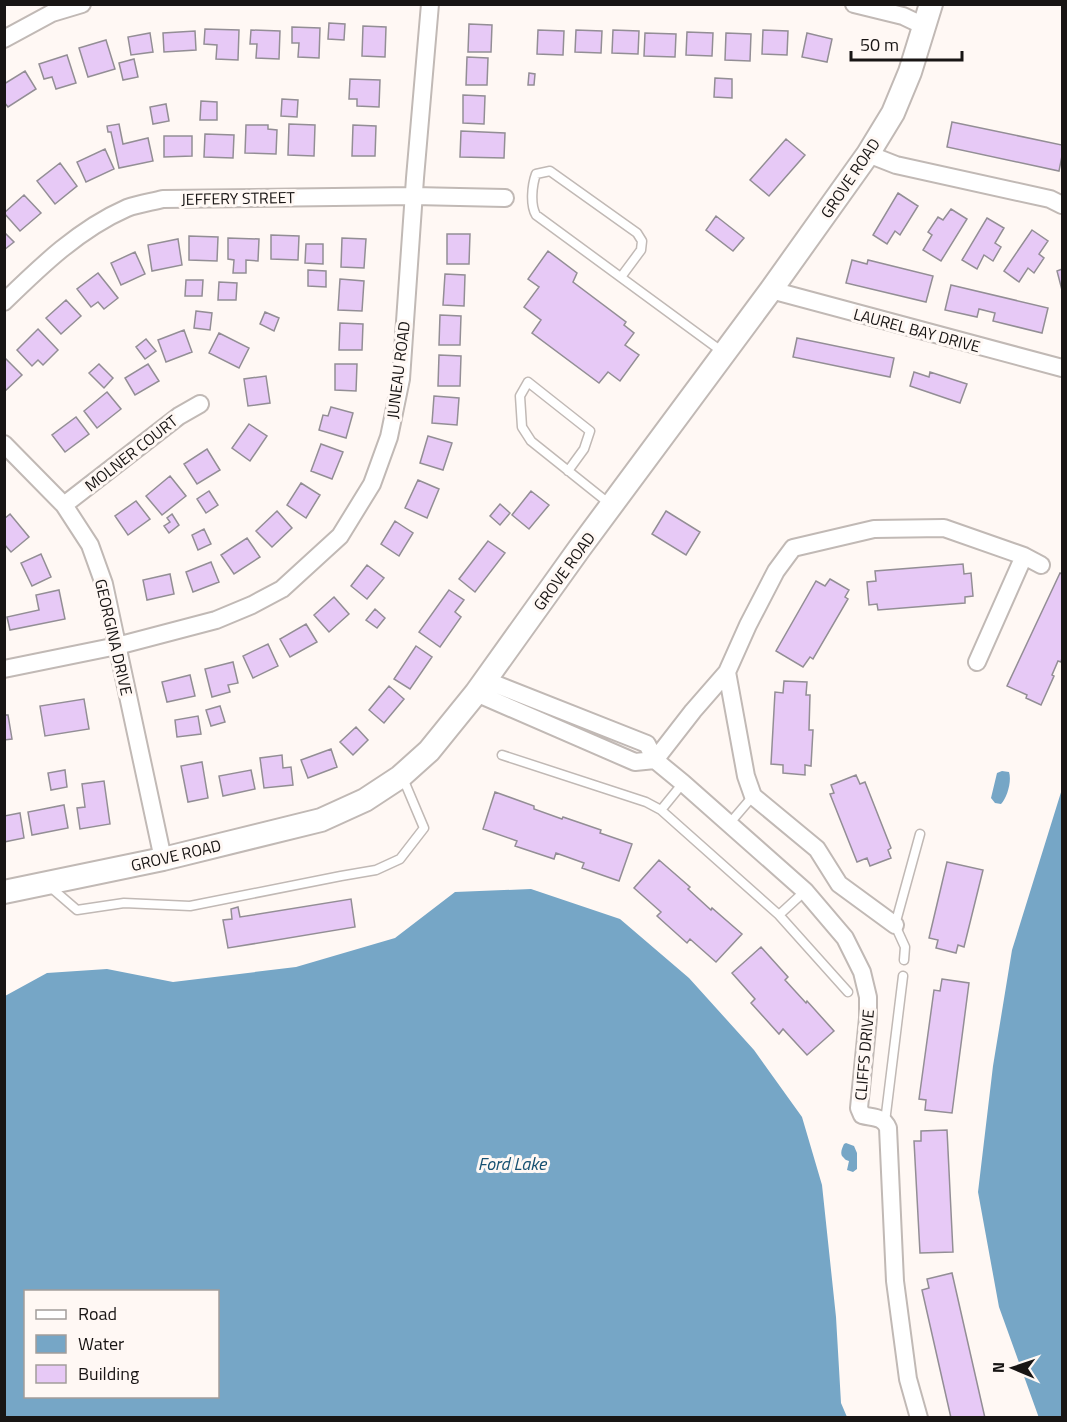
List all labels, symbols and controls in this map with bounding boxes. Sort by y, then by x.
scale bar [851,24,962,62]
text: 50 m [860,31,899,58]
street label: GROVE ROAD [814,133,886,223]
street label: JEFFERY STREET [181,185,296,211]
street label: LAUREL BAY DRIVE [851,302,983,358]
street label: JUNEAU ROAD [380,320,416,420]
street label: MOLNER COURT [79,409,183,497]
street label: GROVE ROAD [527,527,601,615]
street label: GEORGINA DRIVE [89,576,139,698]
street label: GROVE ROAD [129,833,223,877]
street label: CLIFFS DRIVE [848,1008,880,1102]
water label: Ford Lake [478,1150,548,1177]
legend [24,1290,219,1398]
text: Road [78,1300,117,1327]
text: Water [78,1330,124,1357]
north arrow [983,1338,1043,1398]
text: Building [78,1360,139,1387]
text: N [986,1362,1010,1373]

